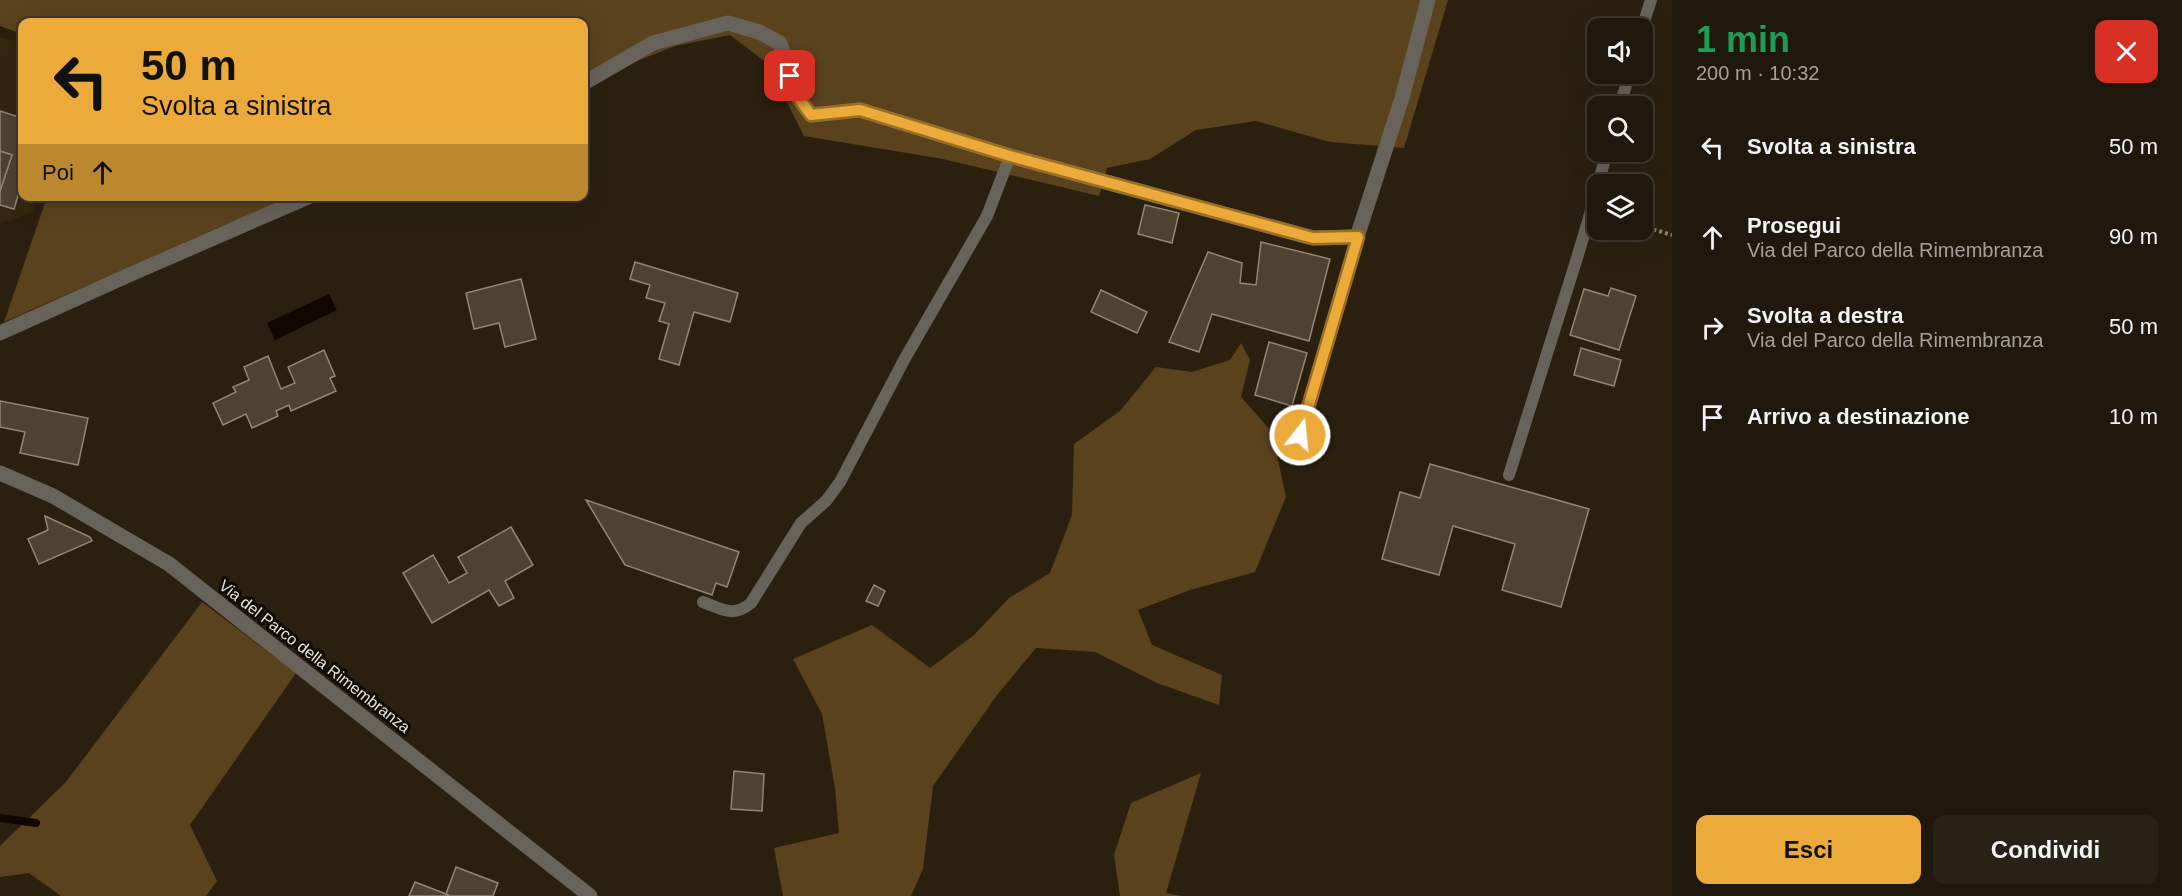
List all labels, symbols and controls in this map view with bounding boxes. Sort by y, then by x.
map controls [1587,18,1653,240]
button: sound [1587,18,1653,84]
text: 1 min [1696,19,1790,60]
button: close [2095,20,2158,83]
icon: left [42,42,120,120]
text: 50 m [141,42,237,89]
pin [764,50,815,101]
icon: arrive [773,59,806,92]
text: 200 m · 10:32 [1696,62,1819,84]
text: Svolta a sinistra [141,91,332,121]
button: search [1587,96,1653,162]
icon: left [1696,131,1729,164]
text: Svolta a sinistra [1747,134,1916,159]
text: 50 m [2109,134,2158,159]
icon: ahead [86,156,119,189]
text: Poi [42,160,74,185]
button: layers [1587,174,1653,240]
text: Prosegui [1747,213,1841,238]
icon: ahead [1696,221,1729,254]
text: 90 m [2109,224,2158,249]
text: Via del Parco della Rimembranza [1747,239,2043,261]
text: Svolta a destra [1747,303,1904,328]
icon: right [1696,311,1729,344]
text: 50 m [2109,314,2158,339]
text: Via del Parco della Rimembranza [1747,329,2043,351]
icon: arrive [1696,401,1729,434]
position arrow [1268,403,1332,467]
text: Arrivo a destinazione [1747,404,1970,429]
text: 10 m [2109,404,2158,429]
street label: Via del Parco della Rimembranza [216,577,413,736]
button: Esci [1696,815,1921,884]
button: Condividi [1933,815,2158,884]

